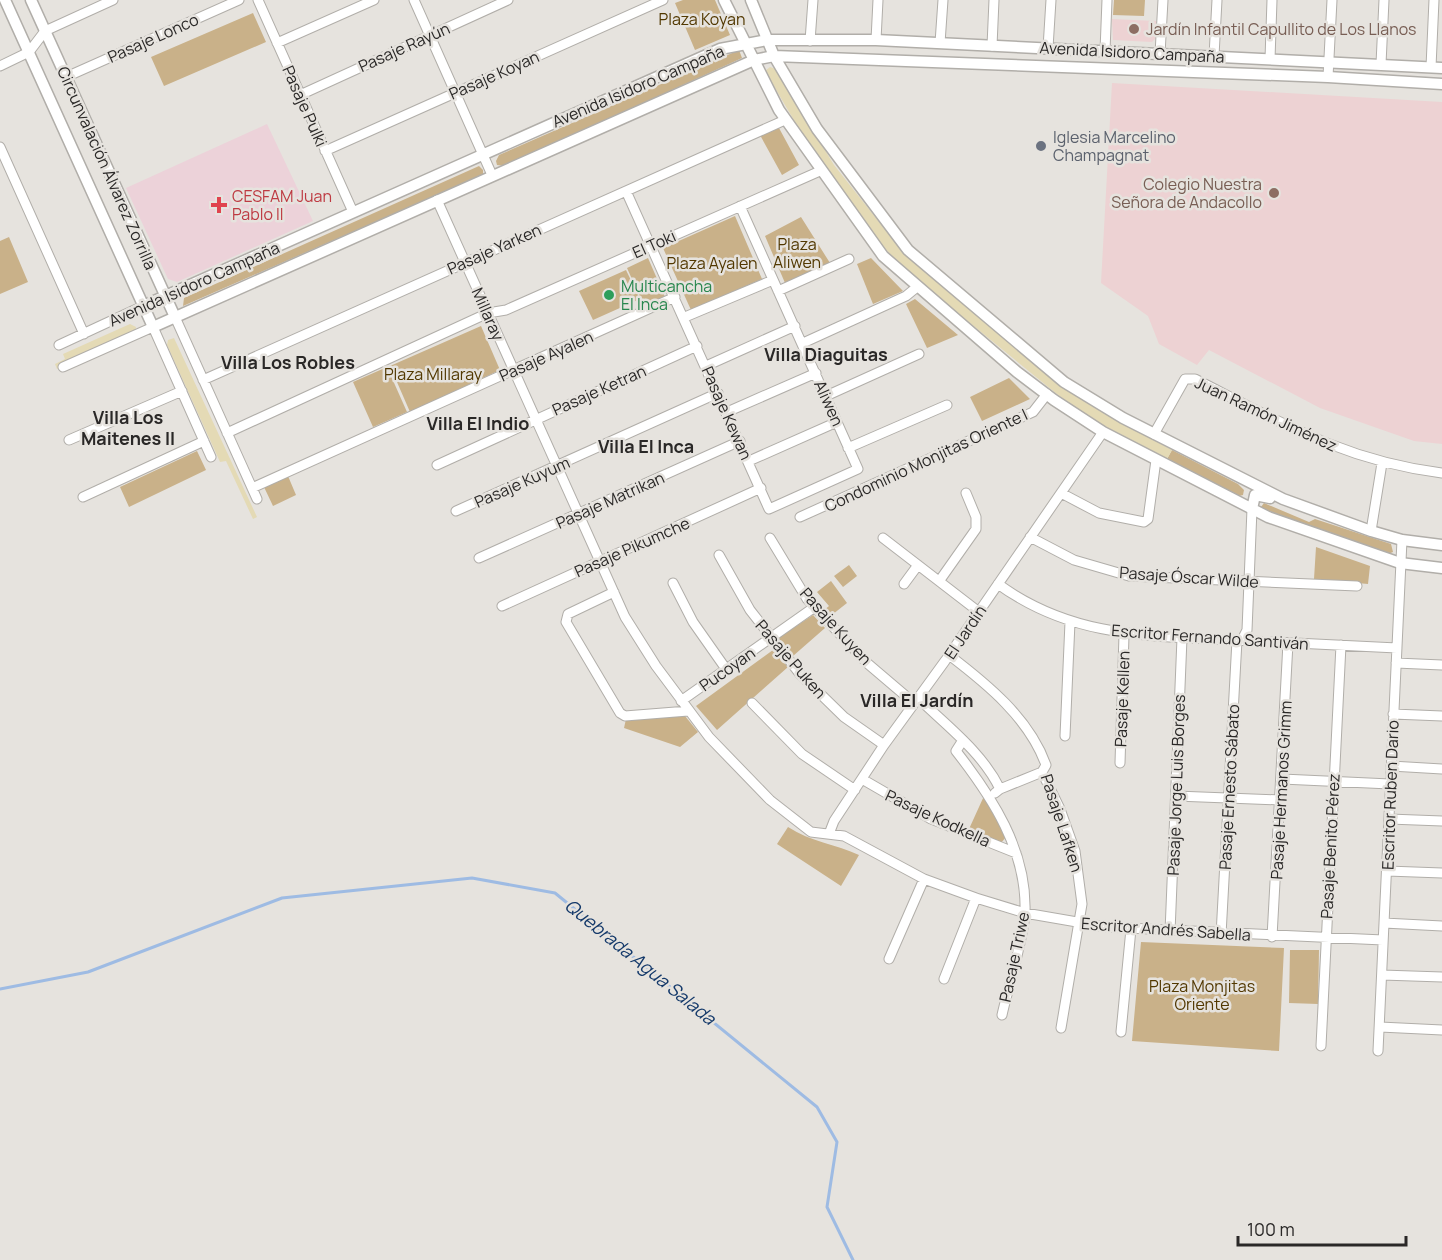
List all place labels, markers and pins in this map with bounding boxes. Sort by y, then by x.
place label: Jardín Infantil Capullito de Los Llanos [1146,18,1416,40]
marker: Jardín Infantil Capullito de Los Llanos [1127,22,1141,36]
place label: Iglesia Marcelino Champagnat [1053,126,1176,166]
marker: Iglesia Marcelino Champagnat [1034,139,1048,153]
place label: Colegio Nuestra Señora de Andacollo [1111,173,1262,213]
place label: CESFAM Juan Pablo II [232,185,332,225]
marker: Colegio Nuestra Señora de Andacollo [1267,186,1281,200]
marker: CESFAM Juan Pablo II [210,196,228,214]
place label: Multicancha El Inca [621,275,712,315]
marker: Multicancha El Inca [602,288,616,302]

